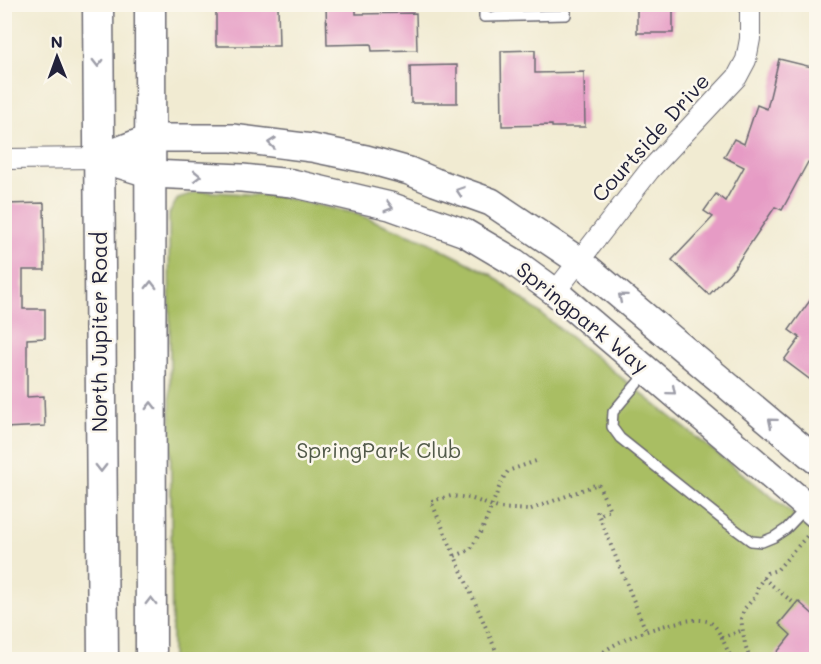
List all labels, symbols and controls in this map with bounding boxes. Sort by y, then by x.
north arrow [27,27,87,87]
text: N [50,31,63,52]
one-way arrow [92,58,105,67]
street label: Courtside Drive [585,67,715,207]
one-way arrow [268,137,277,150]
one-way arrow [193,169,202,182]
one-way arrow [455,186,466,198]
one-way arrow [384,199,394,212]
street label: North Jupiter Road [85,232,112,432]
street label: Springpark Way [511,255,655,378]
one-way arrow [145,280,157,289]
one-way arrow [618,293,629,304]
one-way arrow [665,384,676,395]
one-way arrow [145,402,157,411]
one-way arrow [768,418,779,429]
park label: SpringPark Club [296,436,462,463]
one-way arrow [95,464,107,473]
one-way arrow [145,597,157,606]

